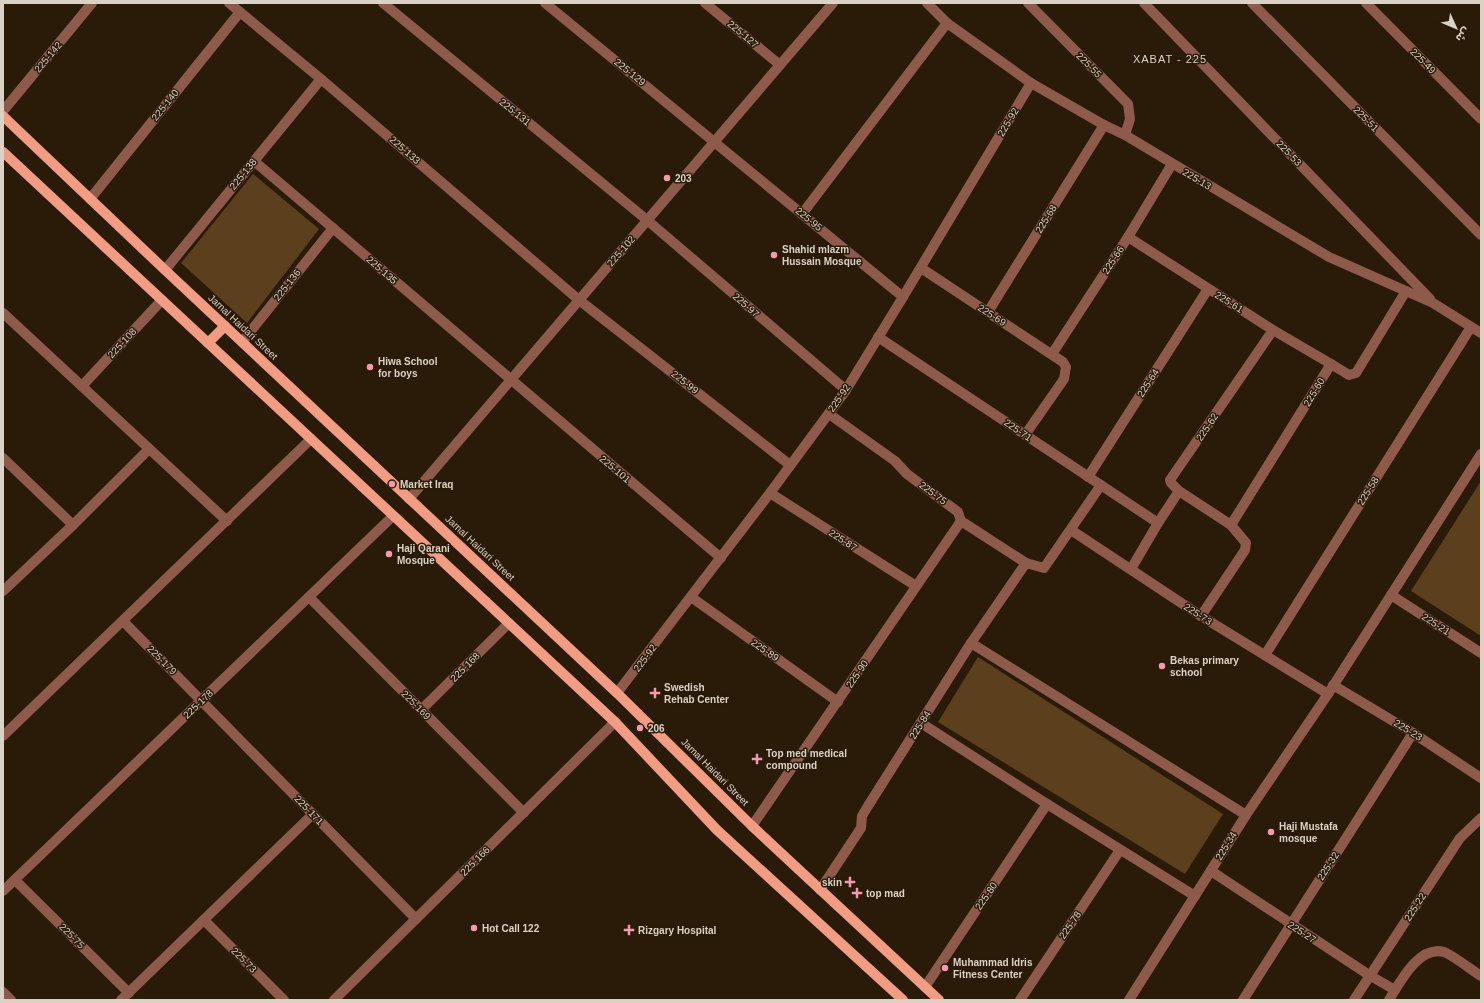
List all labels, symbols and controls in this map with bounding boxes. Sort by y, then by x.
north arrow [1436,8,1476,48]
street label: 225-127 [725,18,761,50]
text: ش [1453,25,1473,45]
street label: 225-142 [32,39,64,75]
street label: 225-49 [1408,46,1438,76]
street label: 225-55 [1074,50,1104,80]
district label: XABAT - 225 [1133,53,1207,65]
street label: 225-129 [612,56,648,88]
street label: 225-140 [149,87,181,123]
street label: 225-131 [497,96,533,128]
street label: 225-51 [1351,104,1381,134]
street label: 225-92 [995,105,1021,138]
street label: 225-133 [388,134,423,166]
street label: 225-53 [1274,138,1304,168]
street label: 225-138 [227,156,259,192]
street label: 225-13 [1181,166,1214,192]
marker: 203 [662,173,672,183]
place label: 203 [675,173,692,184]
street label: 225-68 [1033,203,1059,235]
street label: 225-95 [793,205,825,233]
street label: 225-102 [605,233,637,268]
place label: Shahid mlazm Hussain Mosque [782,244,862,267]
street label: 225-66 [1100,244,1126,276]
marker: Shahid mlazm Hussain Mosque [769,250,779,260]
street label: 225-135 [365,254,400,286]
street label: 225-136 [271,267,303,303]
street label: 225-61 [1213,289,1245,315]
street label: 225-97 [731,291,762,320]
street label: Jamal Haidari Street [206,292,280,362]
street label: 225-69 [976,302,1008,328]
street label: 225-108 [105,326,139,360]
place label: Hiwa School for boys [378,356,438,379]
marker: Hiwa School for boys [365,362,375,372]
street label: 225-64 [1135,367,1161,399]
street label: 225-99 [669,368,701,396]
street label: 225-60 [1301,375,1327,408]
street label: 225-92 [826,382,853,414]
street label: 225-62 [1194,411,1221,443]
street label: 225-71 [1002,417,1034,444]
street label: 225-101 [597,453,633,485]
street label: 225-58 [1355,475,1381,507]
marker: Market Iraq [387,479,397,489]
place label: Market Iraq [400,479,453,490]
street label: 225-75 [917,479,949,507]
street label: Jamal Haidari Street [443,513,517,583]
street label: 225-87 [827,527,859,553]
place label: Haji Qarani Mosque [397,543,450,566]
marker: Haji Qarani Mosque [384,549,394,559]
street label: 225-73 [1182,601,1214,627]
street label: 225-21 [1420,611,1452,637]
street label: 225-89 [749,637,781,664]
street label: 225-92 [631,642,659,674]
street label: 225-179 [145,643,179,677]
street label: 225-168 [448,650,482,684]
place label: Bekas primary school [1170,655,1239,678]
street label: 225-90 [844,658,871,690]
marker: Bekas primary school [1157,661,1167,671]
place label: Swedish Rehab Center [664,682,729,705]
street label: 225-178 [181,687,215,721]
marker: Swedish Rehab Center [649,687,661,699]
street label: 225-169 [399,688,433,722]
street label: 225-84 [907,709,933,741]
street label: 225-23 [1392,717,1424,743]
marker: 206 [635,723,645,733]
place label: 206 [648,723,665,734]
street label: Jamal Haidari Street [679,736,751,808]
place label: Top med medical compound [766,748,847,771]
marker: Top med medical compound [751,753,763,765]
street label: 225-171 [292,793,326,827]
place label: Haji Mustafa mosque [1279,821,1338,844]
marker: Haji Mustafa mosque [1266,827,1276,837]
street label: 225-34 [1213,830,1239,862]
street label: 225-166 [458,844,492,878]
street label: 225-32 [1315,850,1341,882]
place label: skin [822,877,842,888]
marker: skin [845,877,855,887]
street label: 225-80 [973,880,1000,912]
marker: top mad [851,887,863,899]
place label: top mad [866,888,905,899]
street label: 225-22 [1402,891,1428,923]
street label: 225-78 [1057,909,1084,941]
street label: 225-27 [1286,919,1318,945]
street label: 225-75 [57,921,87,951]
marker: Hot Call 122 [469,923,479,933]
place label: Hot Call 122 [482,923,540,934]
marker: Rizgary Hospital [623,924,635,936]
place label: Rizgary Hospital [638,925,717,936]
street label: 225-73 [229,945,259,975]
place label: Muhammad Idris Fitness Center [953,957,1033,980]
marker: Muhammad Idris Fitness Center [940,963,950,973]

